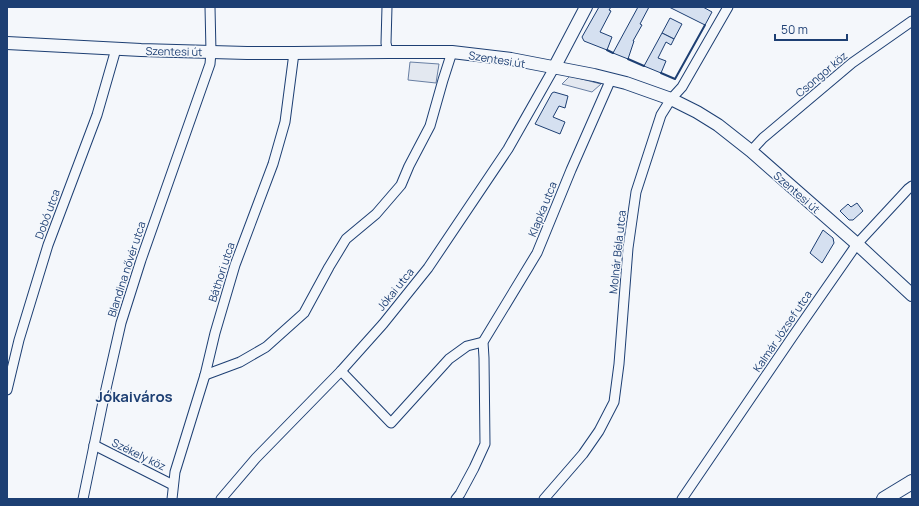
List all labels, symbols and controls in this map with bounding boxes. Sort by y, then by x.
scale bar [775,16,847,42]
text: 50 m [781,21,808,38]
street label: Szentesi út [145,43,203,59]
street label: Szentesi út [468,47,526,71]
street label: Csongor köz [792,48,850,100]
street label: Szentesi út [771,168,823,216]
street label: Klapka utca [524,179,560,239]
street label: Dobó utca [31,187,63,241]
street label: Molnár Béla utca [605,209,629,295]
street label: Blandina nővér utca [103,219,149,319]
street label: Báthori utca [204,240,238,304]
street label: Jókai utca [373,265,417,313]
street label: Kalmár József utca [749,287,815,375]
district label: Jókaiváros [95,386,173,407]
street label: Székely köz [109,434,169,474]

